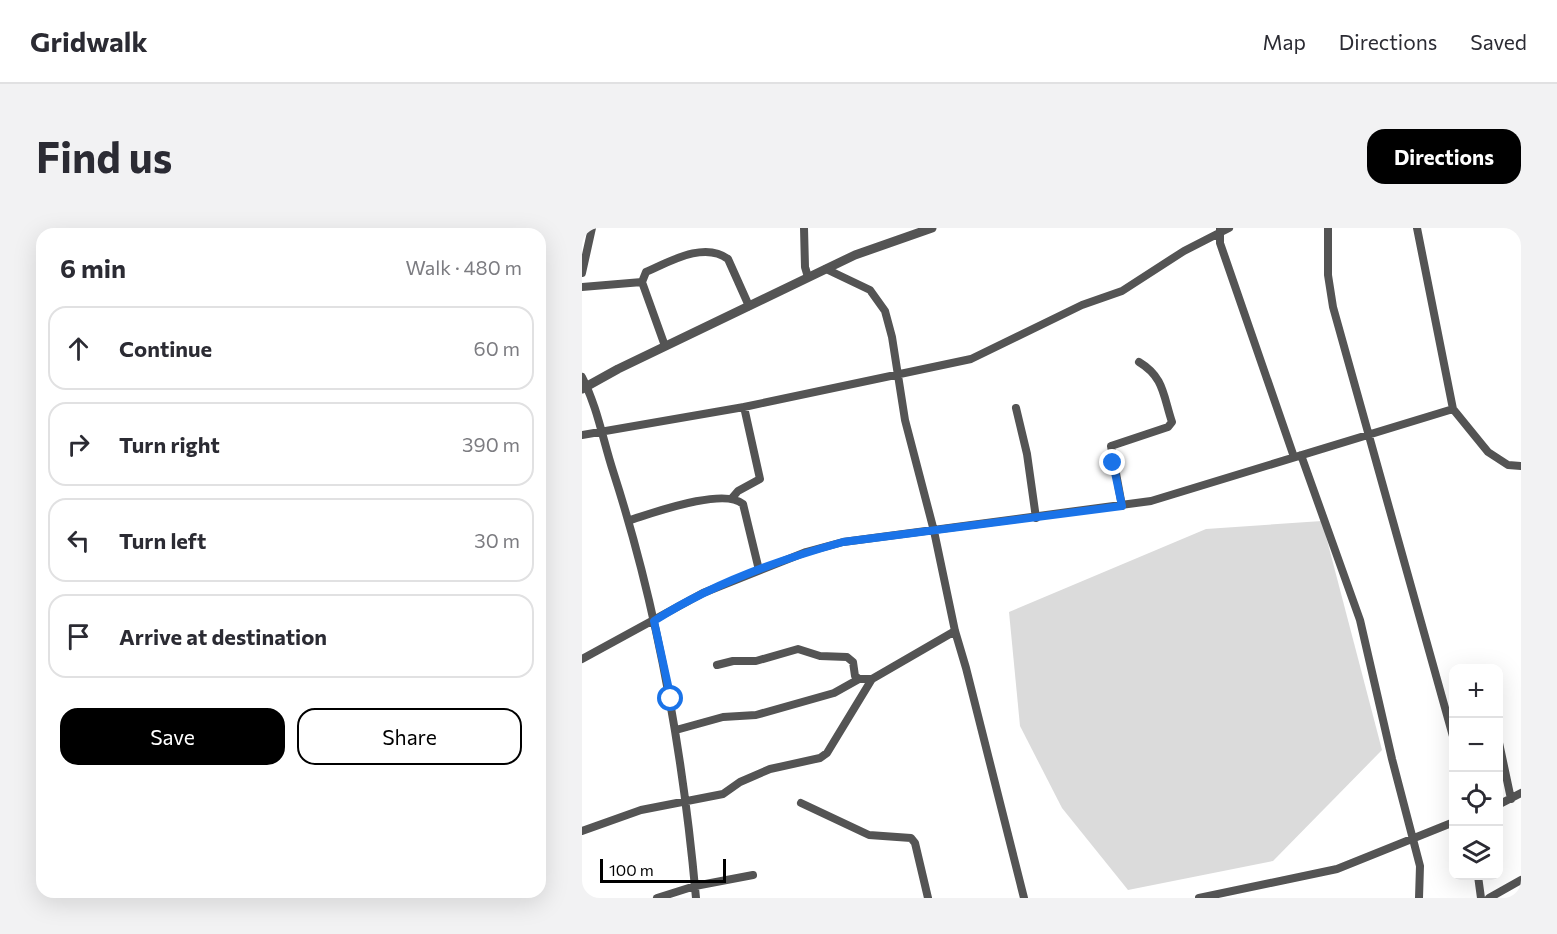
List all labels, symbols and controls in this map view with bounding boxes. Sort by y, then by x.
text: Gridwalk [30,24,148,58]
text: Map [1263,29,1306,54]
text: Directions [1339,29,1437,54]
text: Saved [1470,29,1527,54]
button: Directions [1367,129,1521,184]
text: Find us [36,130,172,182]
text: 6 min [60,252,126,283]
text: Walk · 480 m [405,255,522,279]
icon: ahead [62,332,95,365]
text: Continue [119,335,212,362]
text: 60 m [474,336,520,360]
icon: right [62,428,95,461]
text: Turn right [119,431,220,458]
text: 390 m [462,432,520,456]
route end [1099,449,1125,475]
icon: left [62,524,95,557]
text: Turn left [119,527,206,554]
text: 30 m [474,528,520,552]
icon: arrive [62,620,95,653]
text: Arrive at destination [119,623,327,650]
map controls [1449,664,1503,880]
button: + [1449,664,1503,718]
route start [657,685,683,711]
button: Save [60,708,285,765]
button: Share [297,708,522,765]
button: − [1449,718,1503,772]
button: locate [1449,772,1503,826]
button: layers [1449,826,1503,880]
scale bar [600,856,726,884]
text: 100 m [609,860,654,879]

